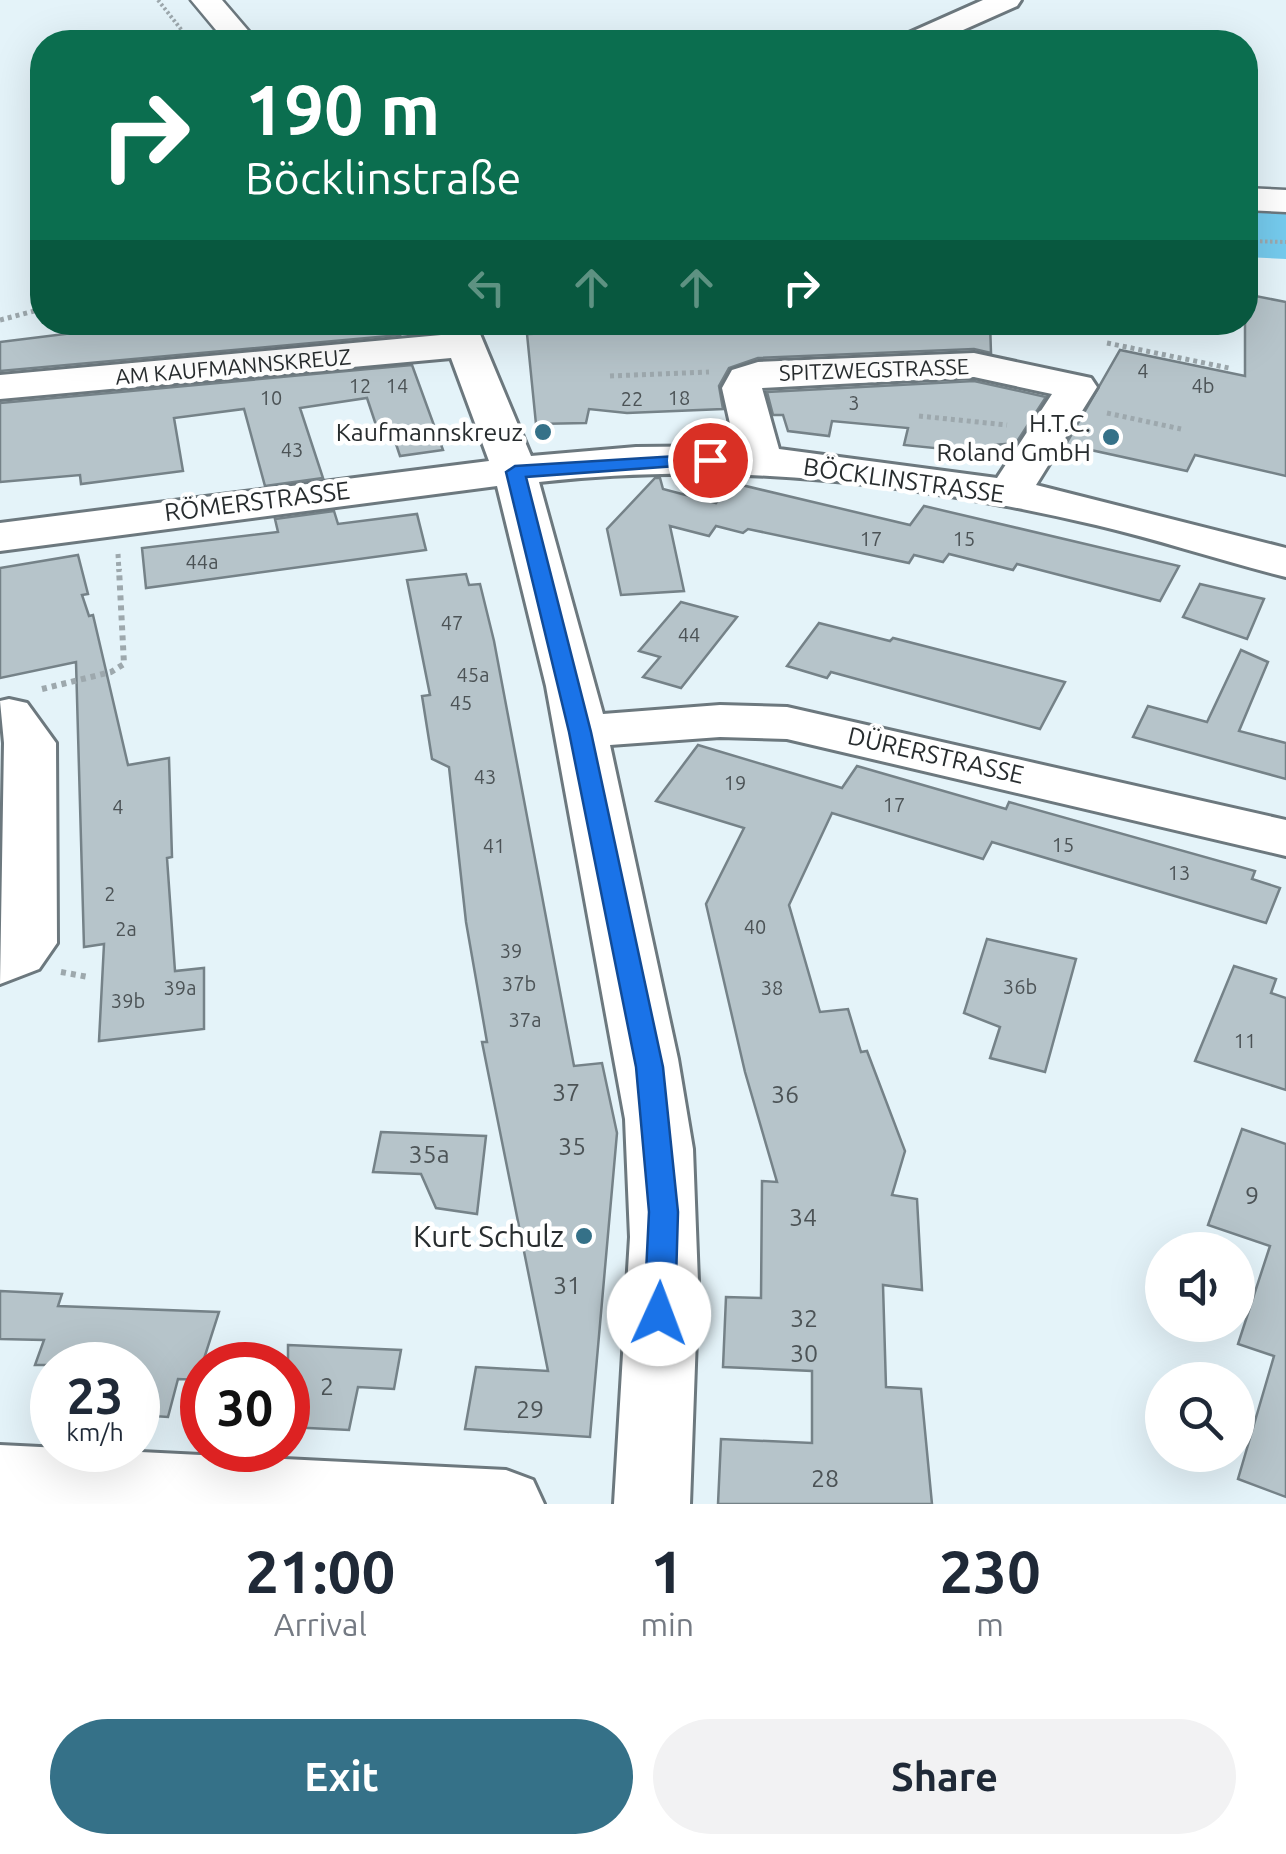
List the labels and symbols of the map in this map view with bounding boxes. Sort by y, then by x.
street label: AM KAUFMANNSKREUZ [114,343,352,389]
street label: SPITZWEGSTRASSE [779,353,969,385]
house number: 4 [1137,359,1149,382]
house number: 12 [349,374,371,397]
house number: 14 [386,374,408,397]
house number: 4b [1192,374,1214,397]
house number: 10 [260,386,282,409]
house number: 18 [668,386,690,409]
house number: 22 [621,387,643,410]
house number: 3 [848,391,860,414]
place label: H.T.C. Roland GmbH [937,409,1091,466]
place label: Kaufmannskreuz [336,418,523,446]
pin [668,418,753,503]
marker: Kaufmannskreuz [532,421,554,443]
marker: H.T.C. Roland GmbH [1100,426,1122,448]
house number: 43 [281,438,303,461]
street label: BÖCKLINSTRASSE [802,452,1006,508]
street label: RÖMERSTRASSE [163,476,351,526]
house number: 17 [860,527,882,550]
house number: 15 [953,527,975,550]
house number: 44a [186,550,218,573]
house number: 47 [441,611,463,634]
house number: 44 [678,623,700,646]
house number: 45a [457,663,489,686]
house number: 45 [450,691,472,714]
street label: DÜRERSTRASSE [845,721,1027,789]
house number: 43 [474,765,496,788]
house number: 19 [724,771,746,794]
house number: 17 [883,793,905,816]
house number: 4 [112,795,124,818]
house number: 15 [1052,833,1074,856]
house number: 41 [483,834,505,857]
house number: 13 [1168,861,1190,884]
house number: 2 [104,882,116,905]
house number: 40 [744,915,766,938]
house number: 2a [115,917,137,940]
house number: 39 [500,939,522,962]
house number: 37b [502,972,536,995]
house number: 36b [1003,975,1037,998]
house number: 39a [164,976,196,999]
house number: 38 [761,976,783,999]
house number: 39b [111,989,145,1012]
house number: 37a [509,1008,541,1031]
house number: 11 [1234,1029,1256,1052]
house number: 37 [552,1078,580,1106]
house number: 36 [771,1080,799,1108]
house number: 35 [558,1132,586,1160]
house number: 35a [408,1140,450,1168]
house number: 9 [1245,1181,1259,1209]
house number: 34 [789,1203,817,1231]
place label: Kurt Schulz [413,1219,564,1253]
marker: Kurt Schulz [573,1225,595,1247]
position arrow [607,1262,711,1366]
house number: 31 [553,1271,581,1299]
house number: 32 [790,1304,818,1332]
house number: 30 [790,1339,818,1367]
speed limit sign: 30 [180,1342,310,1472]
house number: 2 [320,1372,334,1400]
house number: 29 [516,1395,544,1423]
house number: 28 [811,1464,839,1492]

